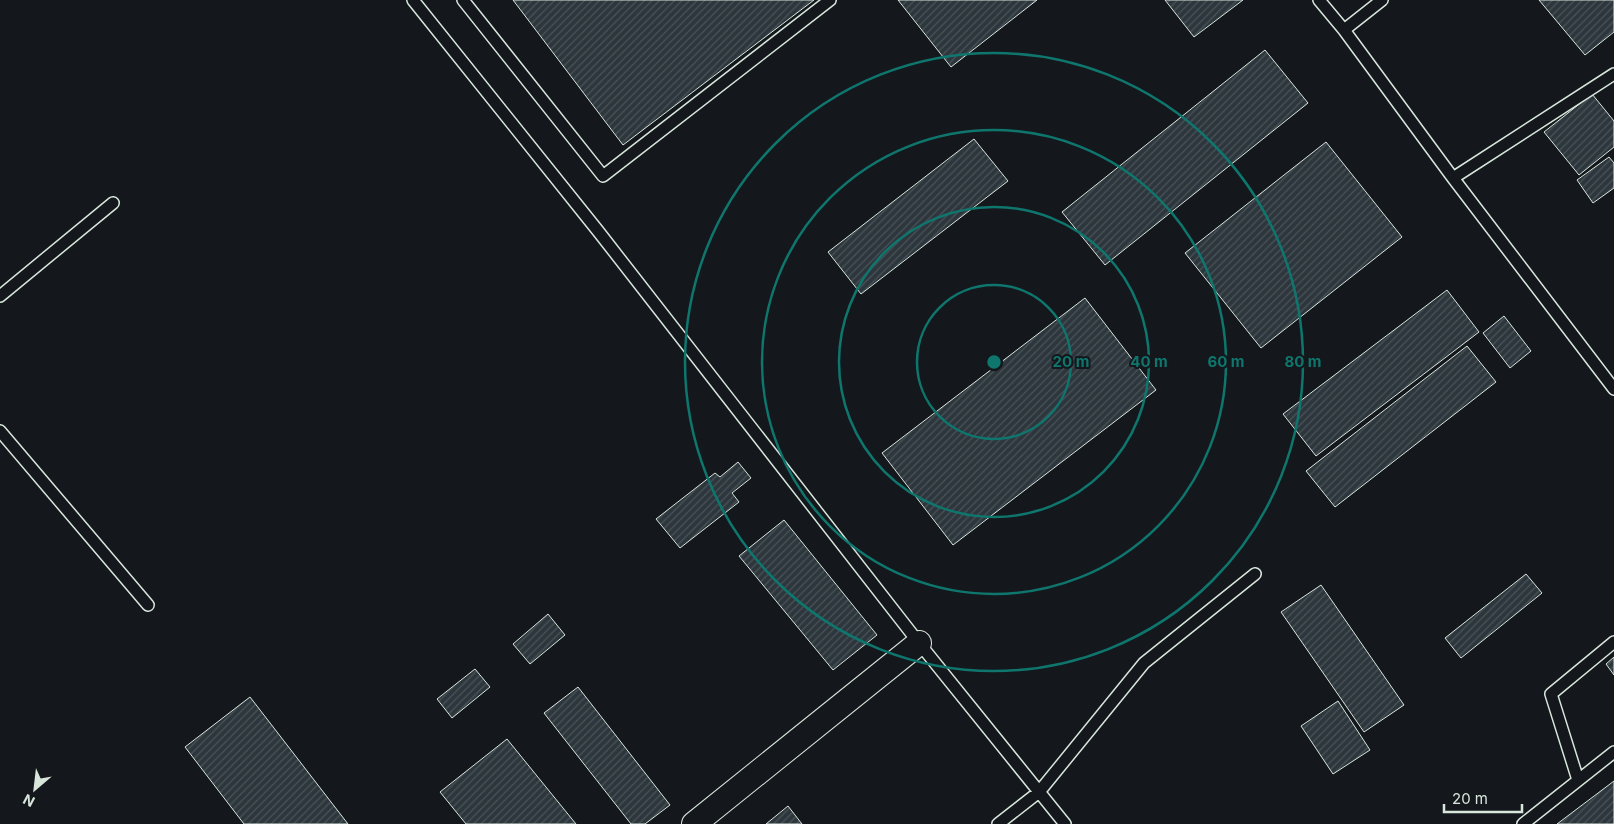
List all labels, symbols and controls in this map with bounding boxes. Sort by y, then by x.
text: 20 m [1053,352,1089,371]
text: 40 m [1130,352,1168,371]
text: 60 m [1207,352,1245,371]
text: 80 m [1284,352,1322,371]
centre of rings [985,353,1003,371]
north arrow [10,764,60,814]
scale bar [1444,782,1522,814]
text: 20 m [1452,789,1488,808]
text: N [20,791,37,811]

